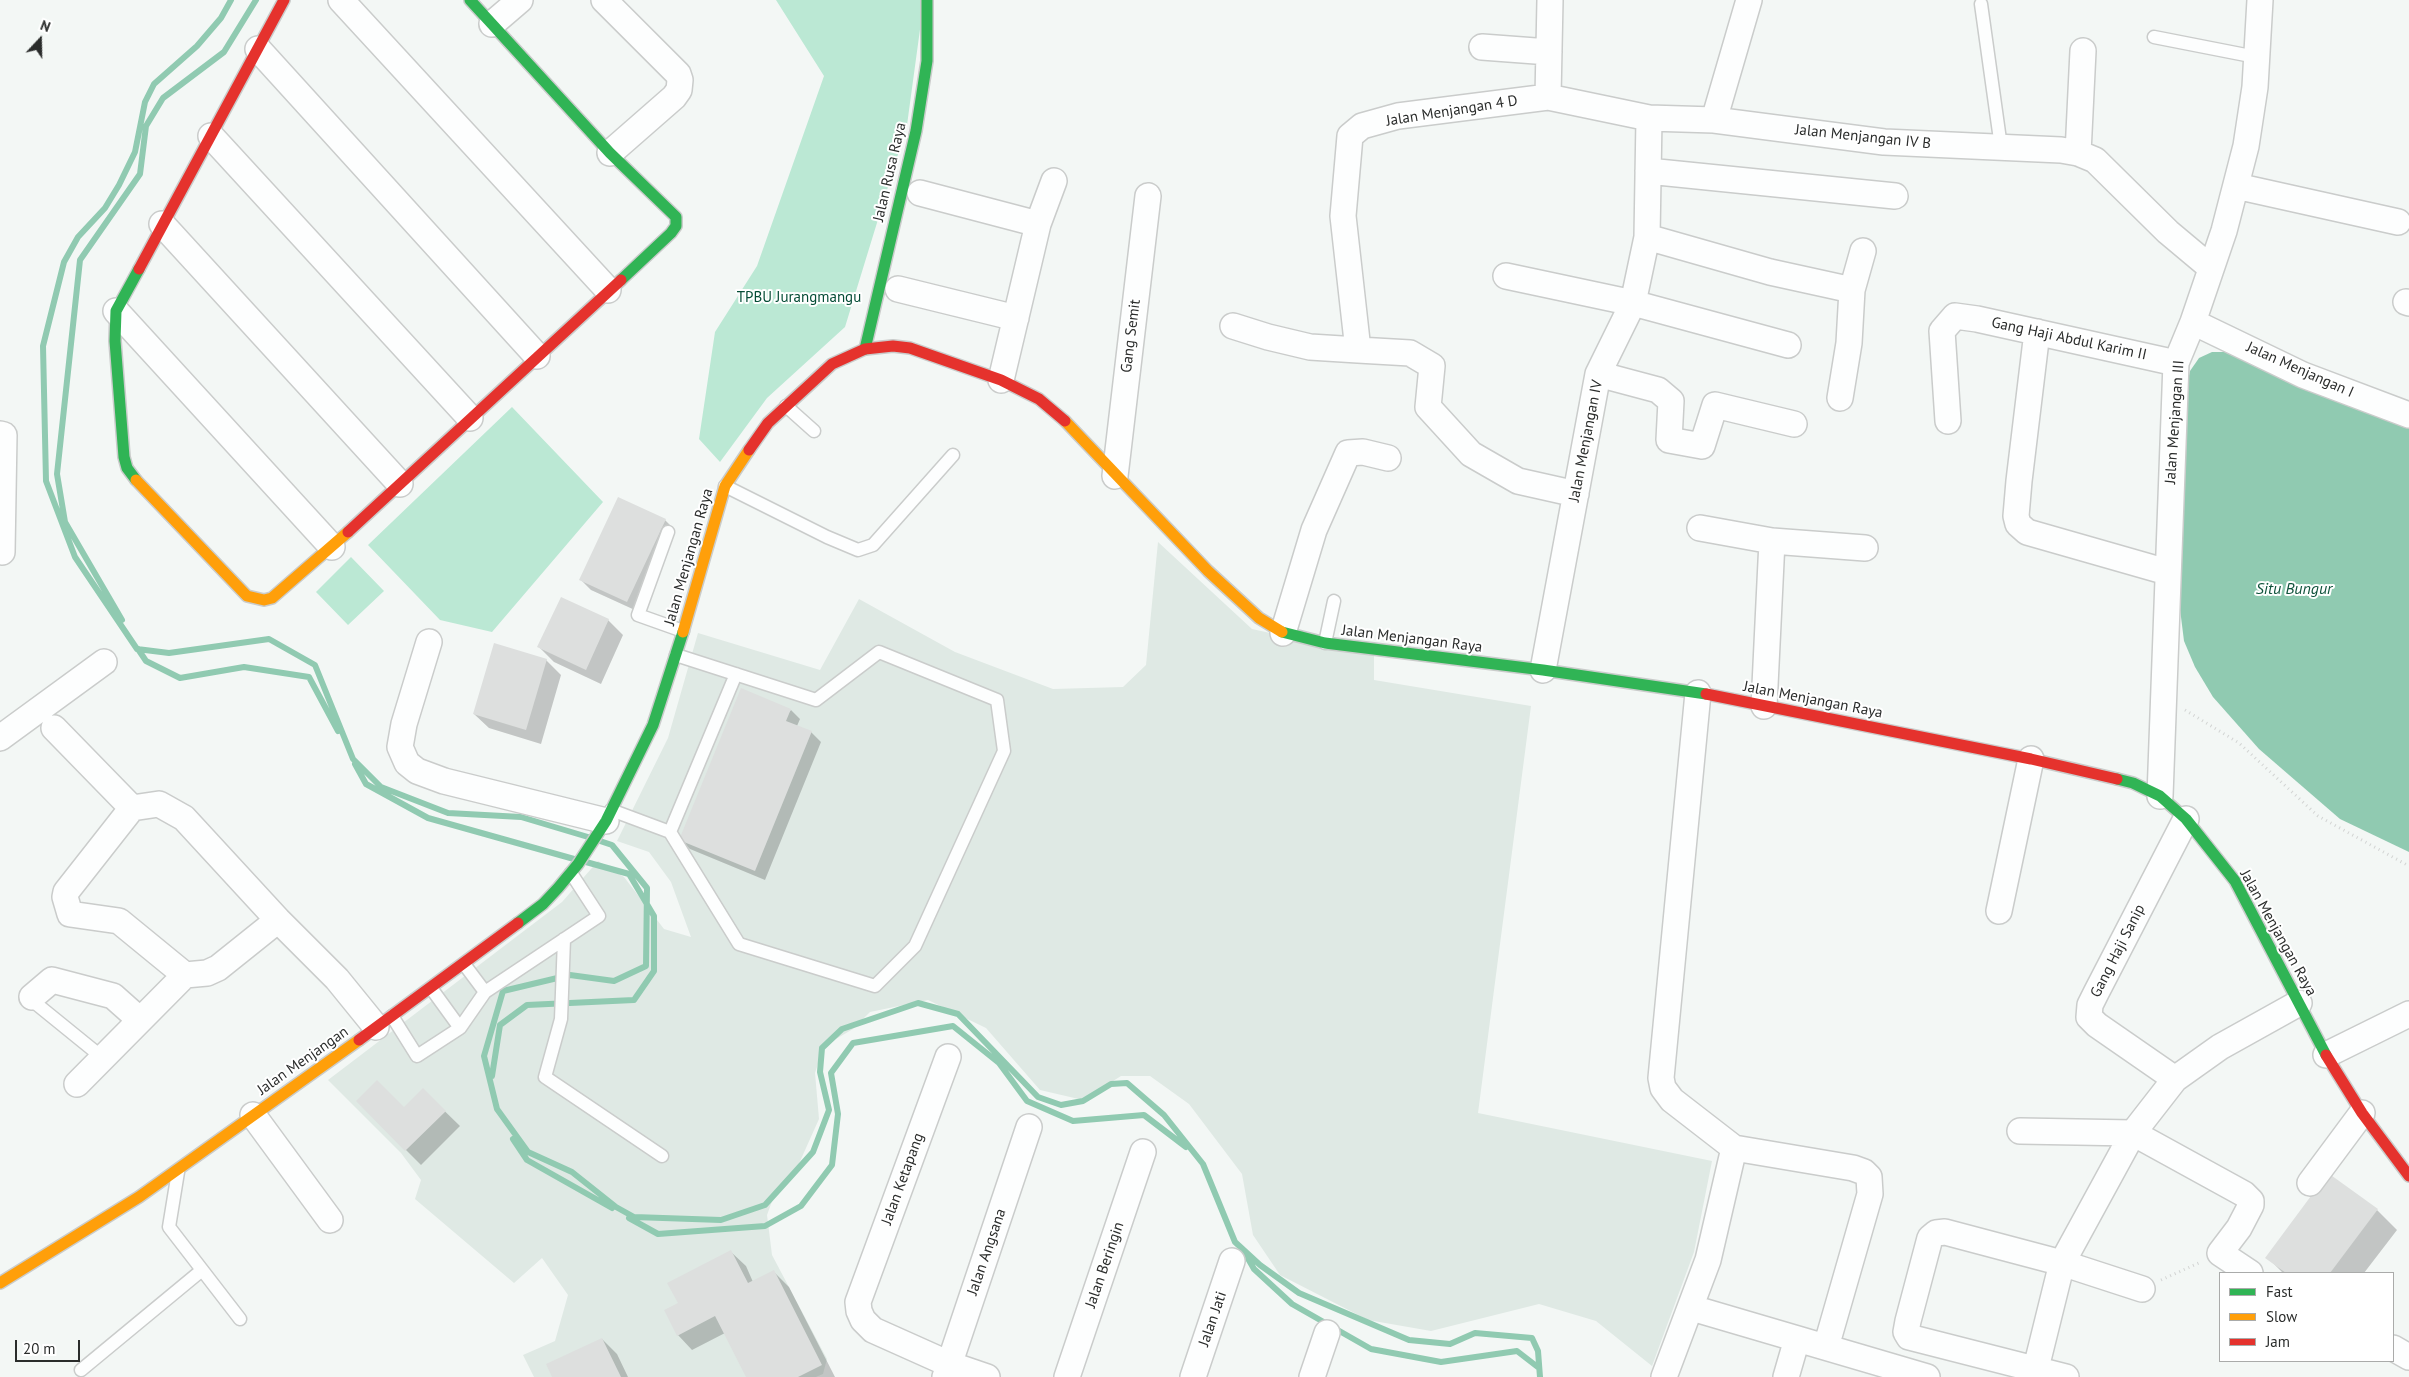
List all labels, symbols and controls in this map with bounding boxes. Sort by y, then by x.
north arrow [15,15,65,65]
text: N [38,16,53,36]
street label: Jalan Menjangan 4 D [1385,92,1519,130]
street label: Jalan Rusa Raya [870,121,910,223]
street label: Jalan Menjangan IV B [1794,121,1932,153]
park label: TPBU Jurangmangu [737,289,861,307]
street label: Gang Semit [1118,298,1144,374]
street label: Gang Haji Abdul Karim II [1990,314,2148,364]
street label: Jalan Menjangan I [2244,338,2356,402]
street label: Jalan Menjangan III [2162,360,2188,484]
street label: Jalan Menjangan IV [1565,379,1607,503]
street label: Jalan Menjangan Raya [661,486,717,628]
water label: Situ Bungur [2256,579,2332,599]
street label: Jalan Menjangan Raya [1341,621,1483,657]
street label: Jalan Menjangan Raya [1742,678,1884,722]
street label: Jalan Menjangan Raya [2236,867,2320,999]
street label: Gang Haji Sanip [2087,901,2149,1001]
street label: Jalan Menjangan [254,1023,352,1099]
street label: Jalan Ketapang [878,1131,928,1227]
street label: Jalan Angsana [964,1206,1010,1298]
street label: Jalan Beringin [1082,1220,1128,1310]
legend [2219,1272,2394,1362]
text: Fast [2266,1282,2293,1301]
street label: Jalan Jati [1195,1289,1231,1349]
text: Slow [2266,1307,2297,1326]
scale bar [18,1330,82,1362]
text: Jam [2266,1332,2290,1351]
text: 20 m [23,1339,56,1358]

